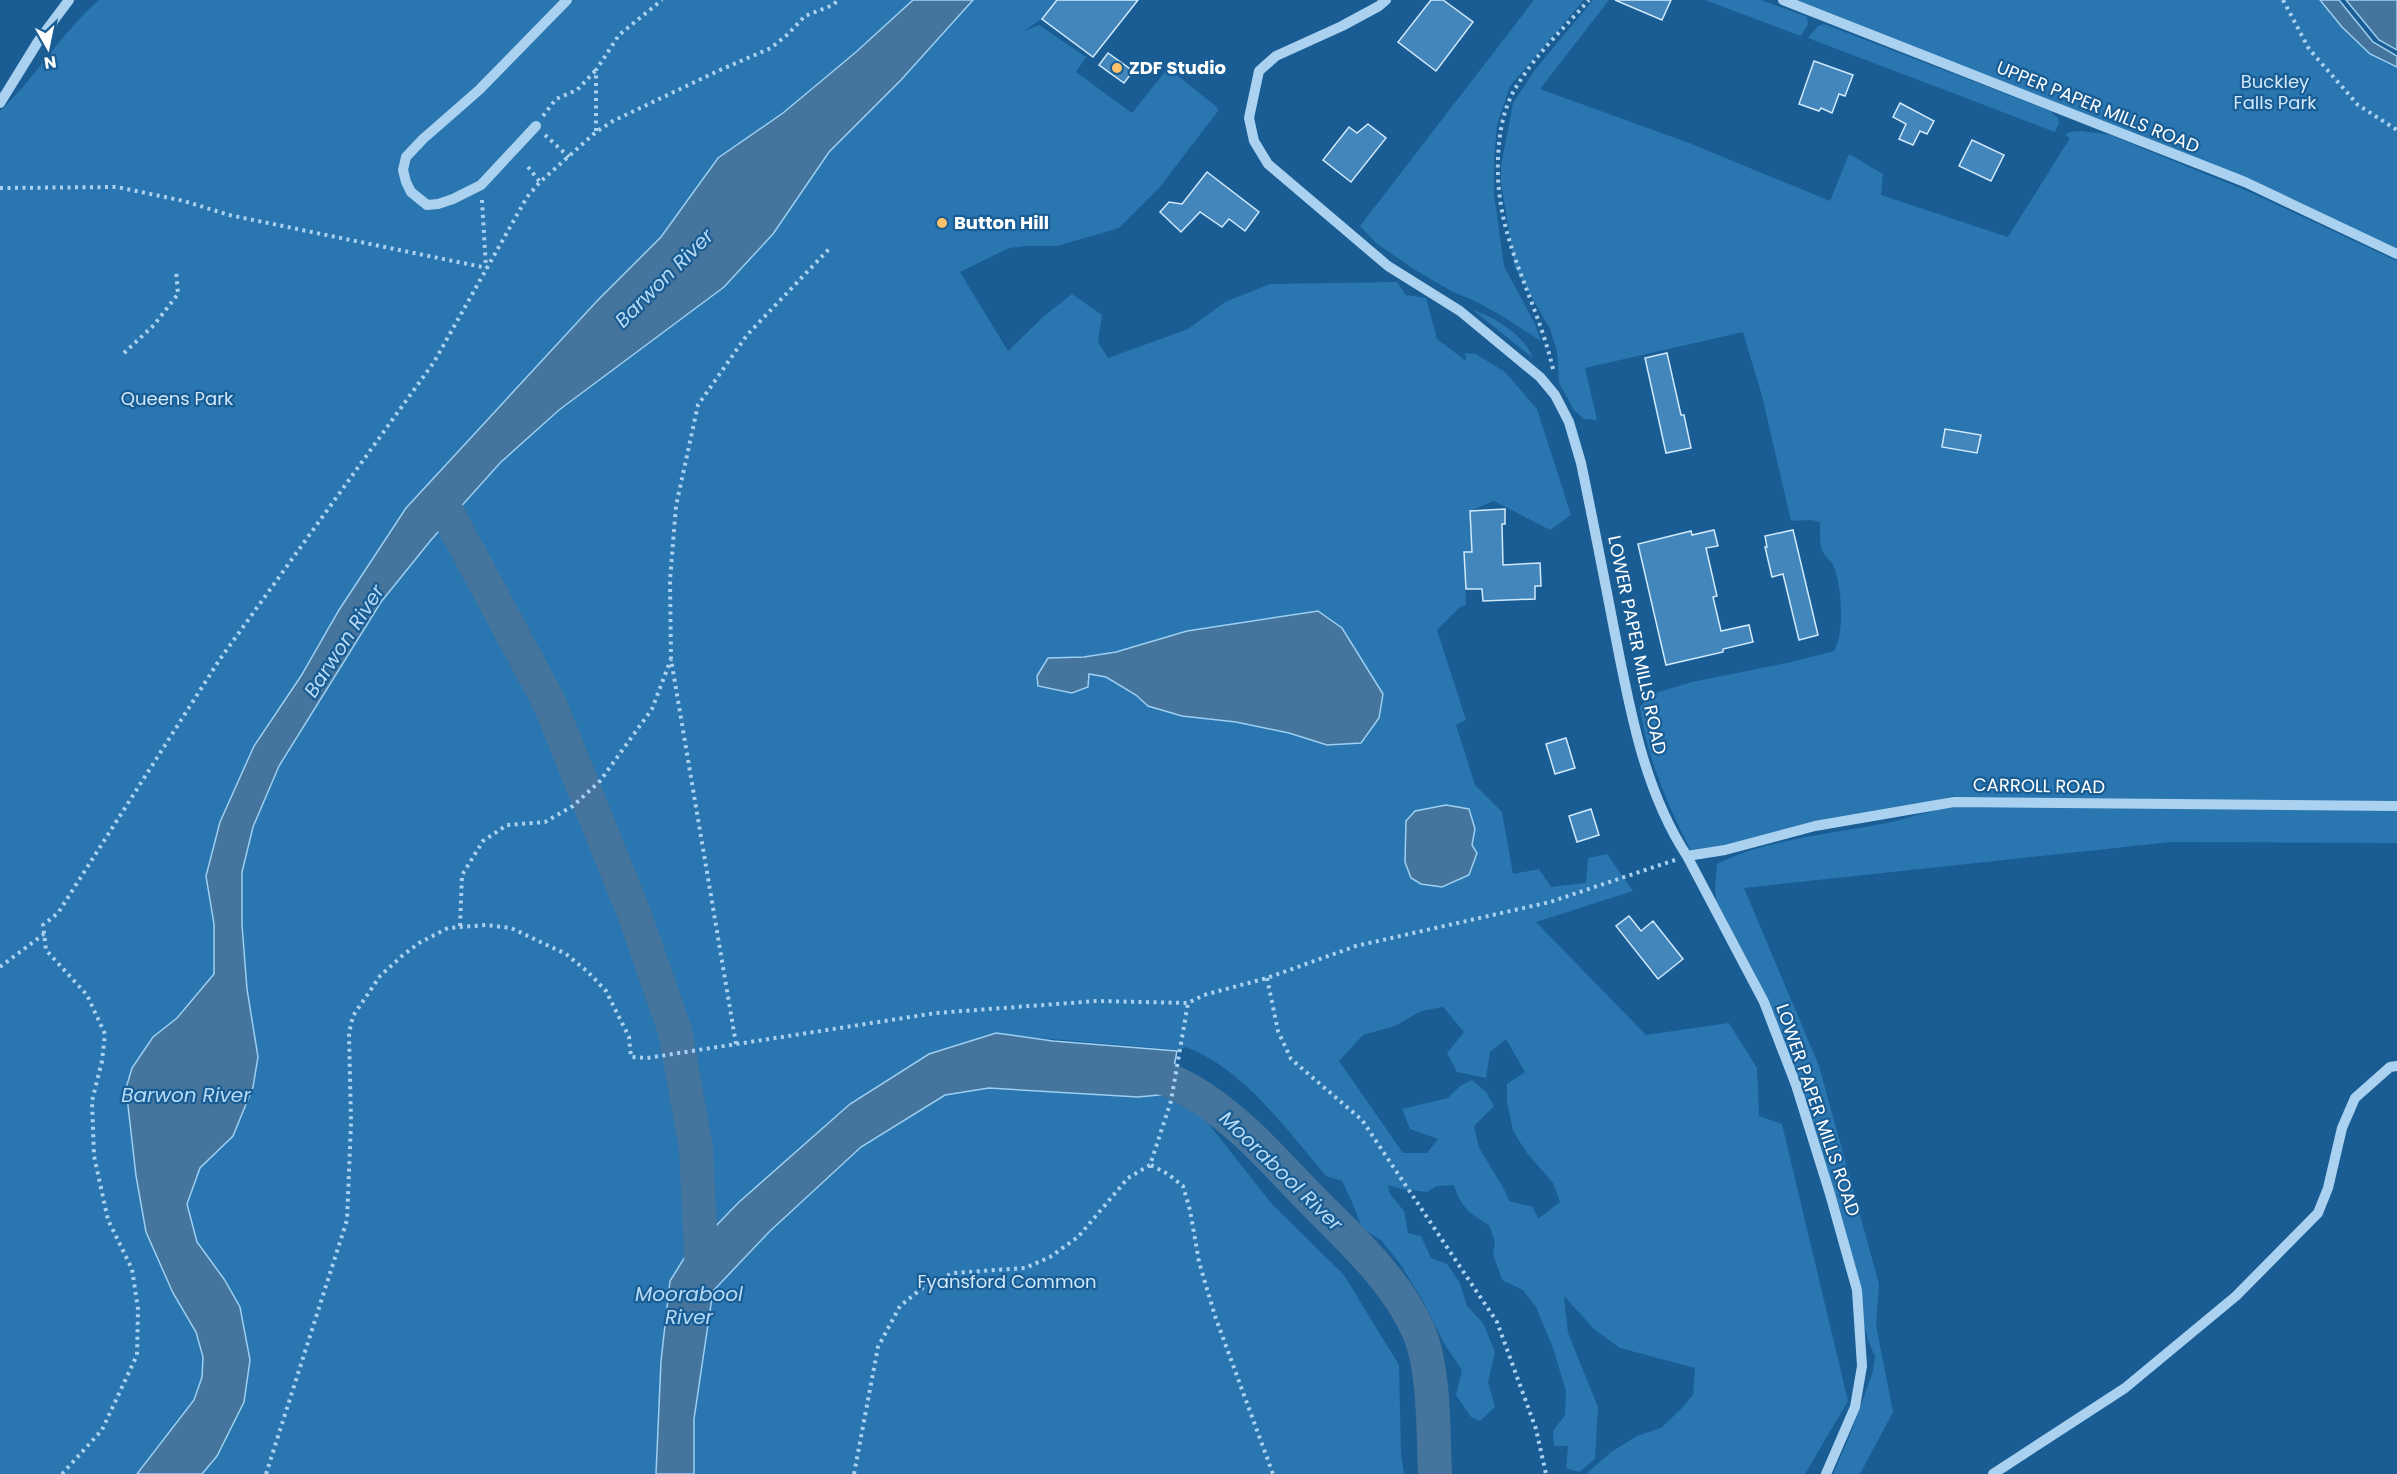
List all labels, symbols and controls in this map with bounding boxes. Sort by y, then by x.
north arrow [18,18,78,78]
text: N [43,50,58,75]
street label: UPPER PAPER MILLS ROAD [1993,54,2203,159]
place label: ZDF Studio [1129,55,1226,80]
marker: ZDF Studio [1110,61,1124,75]
park label: Buckley Falls Park [2234,69,2317,115]
place label: Button Hill [954,210,1049,235]
marker: Button Hill [935,216,949,230]
water label: Barwon River [608,222,720,334]
park label: Queens Park [121,386,234,411]
street label: LOWER PAPER MILLS ROAD [1602,533,1673,757]
water label: Barwon River [297,579,391,703]
street label: CARROLL ROAD [1973,772,2105,799]
street label: LOWER PAPER MILLS ROAD [1770,1000,1867,1219]
water label: Barwon River [121,1081,251,1109]
water label: Moorabool River [1213,1105,1349,1238]
park label: Fyansford Common [918,1269,1096,1294]
water label: Moorabool River [635,1280,743,1331]

